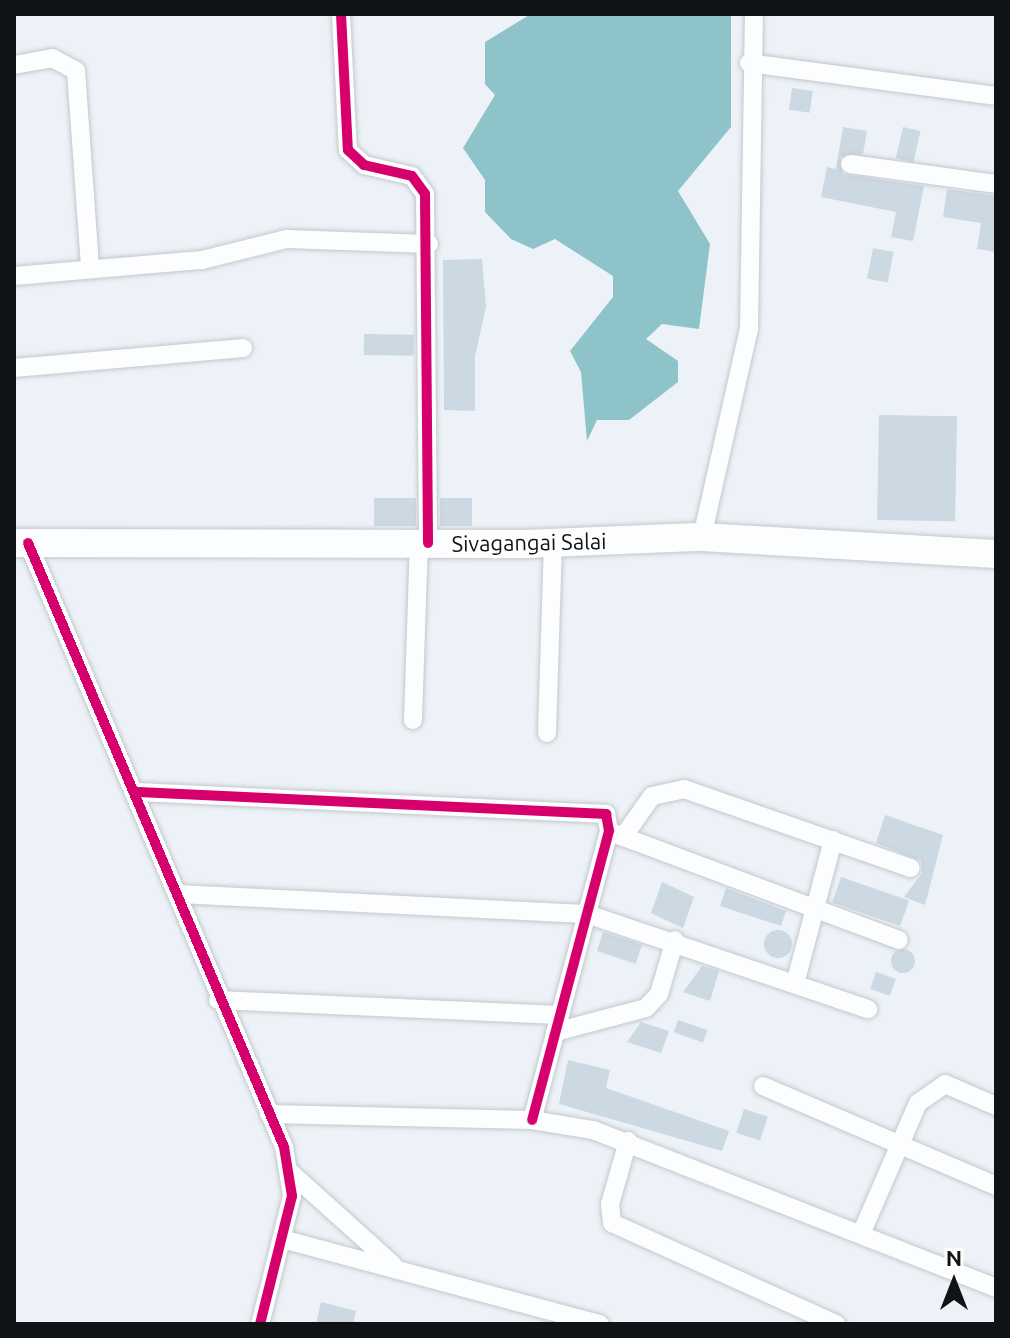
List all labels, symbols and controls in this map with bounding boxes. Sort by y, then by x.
street label: Sivagangai Salai [451,527,607,557]
north arrow [914,1242,994,1322]
text: N [946,1245,962,1270]

